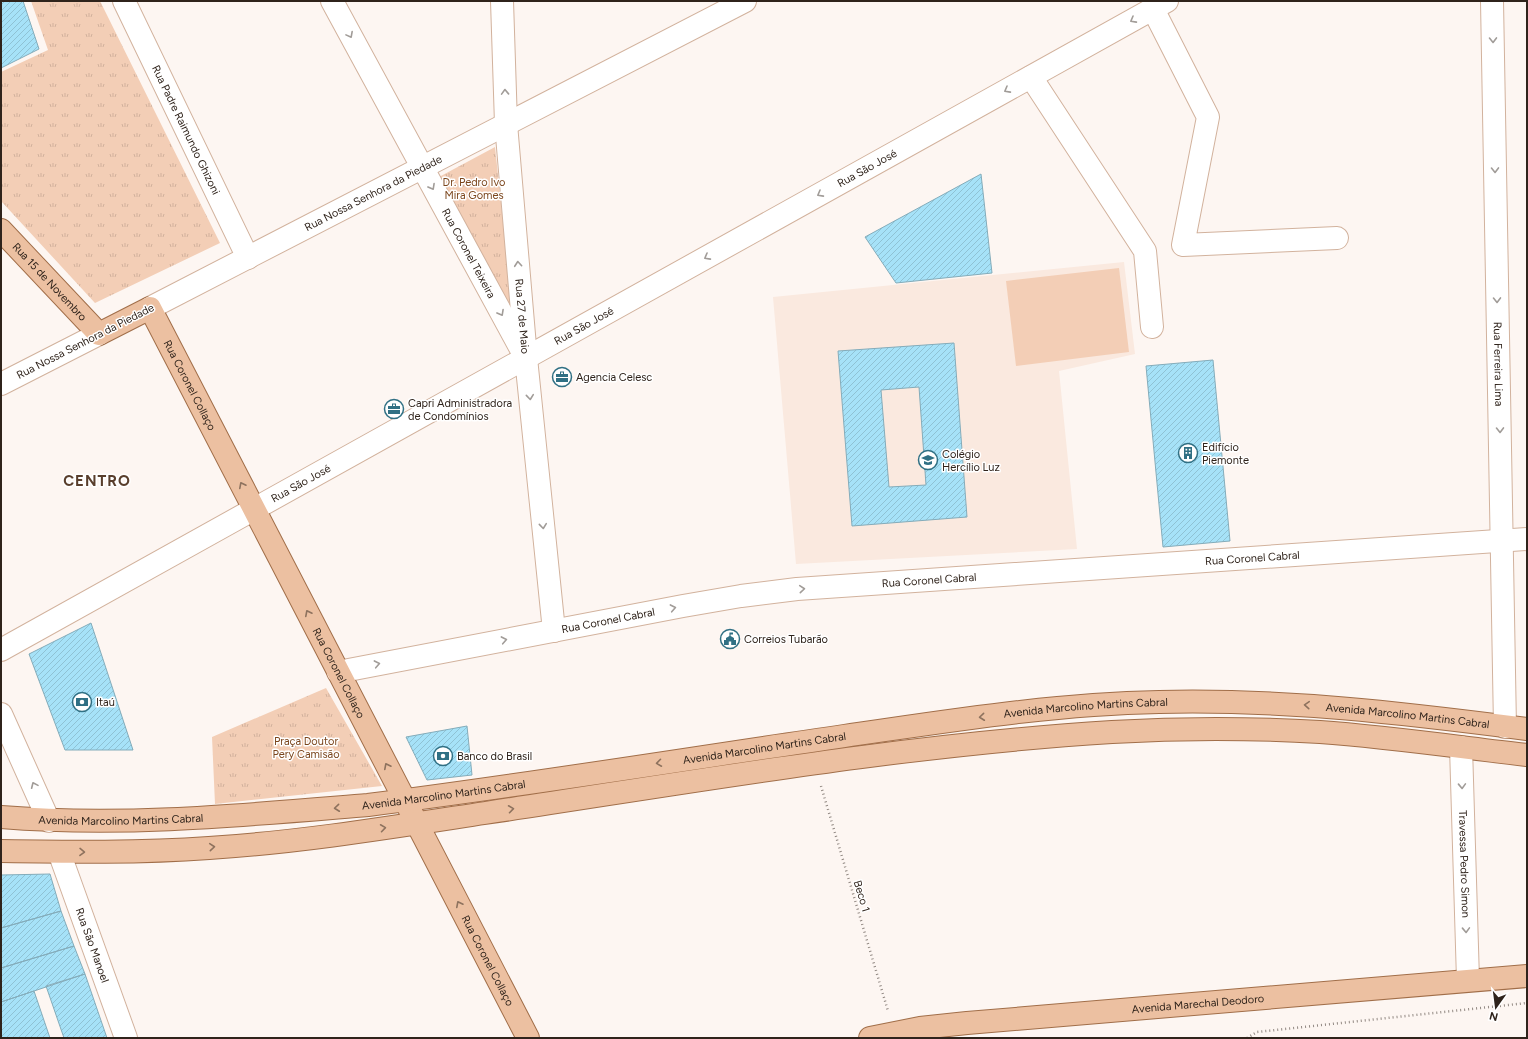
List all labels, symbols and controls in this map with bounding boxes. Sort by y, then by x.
one-way arrow [1130,15,1137,23]
one-way arrow [346,31,353,38]
one-way arrow [1489,37,1497,43]
street label: Rua Padre Raimundo Ghizoni [149,63,222,197]
one-way arrow [1004,85,1011,93]
one-way arrow [501,89,509,95]
street label: Rua São José [835,147,899,190]
street label: Rua Nossa Senhora da Piedade [302,153,444,234]
one-way arrow [1491,167,1499,173]
park label: Dr. Pedro Ivo Mira Gomes [443,176,505,202]
one-way arrow [428,182,435,190]
one-way arrow [817,189,824,197]
street label: Rua Coronel Teixeira [439,206,498,301]
street label: Rua 15 de Novembro [9,240,89,324]
one-way arrow [704,253,711,260]
one-way arrow [513,261,522,267]
street label: Rua 27 de Maio [512,278,532,354]
one-way arrow [1493,297,1502,303]
street label: Rua Nossa Senhora da Piedade [14,301,156,382]
street label: Rua São José [552,304,616,348]
one-way arrow [496,309,504,316]
street label: Rua Ferreira Lima [1491,321,1505,406]
street label: Rua Coronel Collaço [161,338,218,433]
office icon: Agencia Celesc [551,366,573,388]
place label: Agencia Celesc [576,371,652,384]
one-way arrow [525,394,534,400]
place label: Capri Administradora de Condomínios [408,397,512,423]
office icon: Capri Administradora de Condomínios [383,398,405,420]
one-way arrow [1496,427,1504,433]
place label: Edifício Piemonte [1202,441,1249,467]
building icon: Edifício Piemonte [1177,442,1199,464]
place label: Colégio Hercílio Luz [942,448,1000,474]
school or university icon: Colégio Hercílio Luz [917,449,939,471]
street label: Rua São José [269,462,333,505]
district label: CENTRO [63,472,131,490]
one-way arrow [239,482,247,489]
one-way arrow [538,523,547,529]
street label: Rua Coronel Cabral [1205,549,1300,568]
street label: Rua Coronel Cabral [881,571,977,590]
one-way arrow [799,585,805,594]
one-way arrow [670,604,676,613]
street label: Rua Coronel Cabral [560,606,656,636]
one-way arrow [305,610,313,617]
street label: Rua Coronel Collaço [310,626,367,721]
public building icon: Correios Tubarão [719,628,741,650]
place label: Correios Tubarão [744,633,828,646]
one-way arrow [501,637,508,645]
one-way arrow [374,661,380,669]
bank icon: Itaú [71,691,93,713]
place label: Itaú [96,696,115,709]
street label: Avenida Marcolino Martins Cabral [1003,696,1168,721]
one-way arrow [1304,700,1310,709]
street label: Avenida Marcolino Martins Cabral [1325,701,1490,731]
one-way arrow [979,712,985,721]
street label: Avenida Marcolino Martins Cabral [682,730,847,767]
park label: Praça Doutor Pery Camisão [272,735,340,761]
bank icon: Banco do Brasil [432,745,454,767]
place label: Banco do Brasil [457,750,532,763]
one-way arrow [656,758,663,767]
one-way arrow [384,762,392,770]
street label: Avenida Marcolino Martins Cabral [361,778,526,812]
one-way arrow [31,782,39,789]
one-way arrow [1458,783,1467,789]
one-way arrow [334,803,340,812]
one-way arrow [508,805,514,814]
street label: Travessa Pedro Simon [1456,810,1472,918]
street label: Avenida Marcolino Martins Cabral [38,812,204,828]
one-way arrow [380,824,386,833]
one-way arrow [209,843,215,852]
one-way arrow [79,848,85,856]
street label: Beco 1 [851,879,872,914]
one-way arrow [456,901,464,908]
street label: Rua São Manoel [73,906,112,985]
street label: Rua Coronel Collaço [459,913,516,1008]
one-way arrow [1462,927,1471,933]
north arrow [1476,987,1516,1027]
street label: Avenida Marechal Deodoro [1131,992,1265,1016]
text: N [1488,1009,1499,1024]

